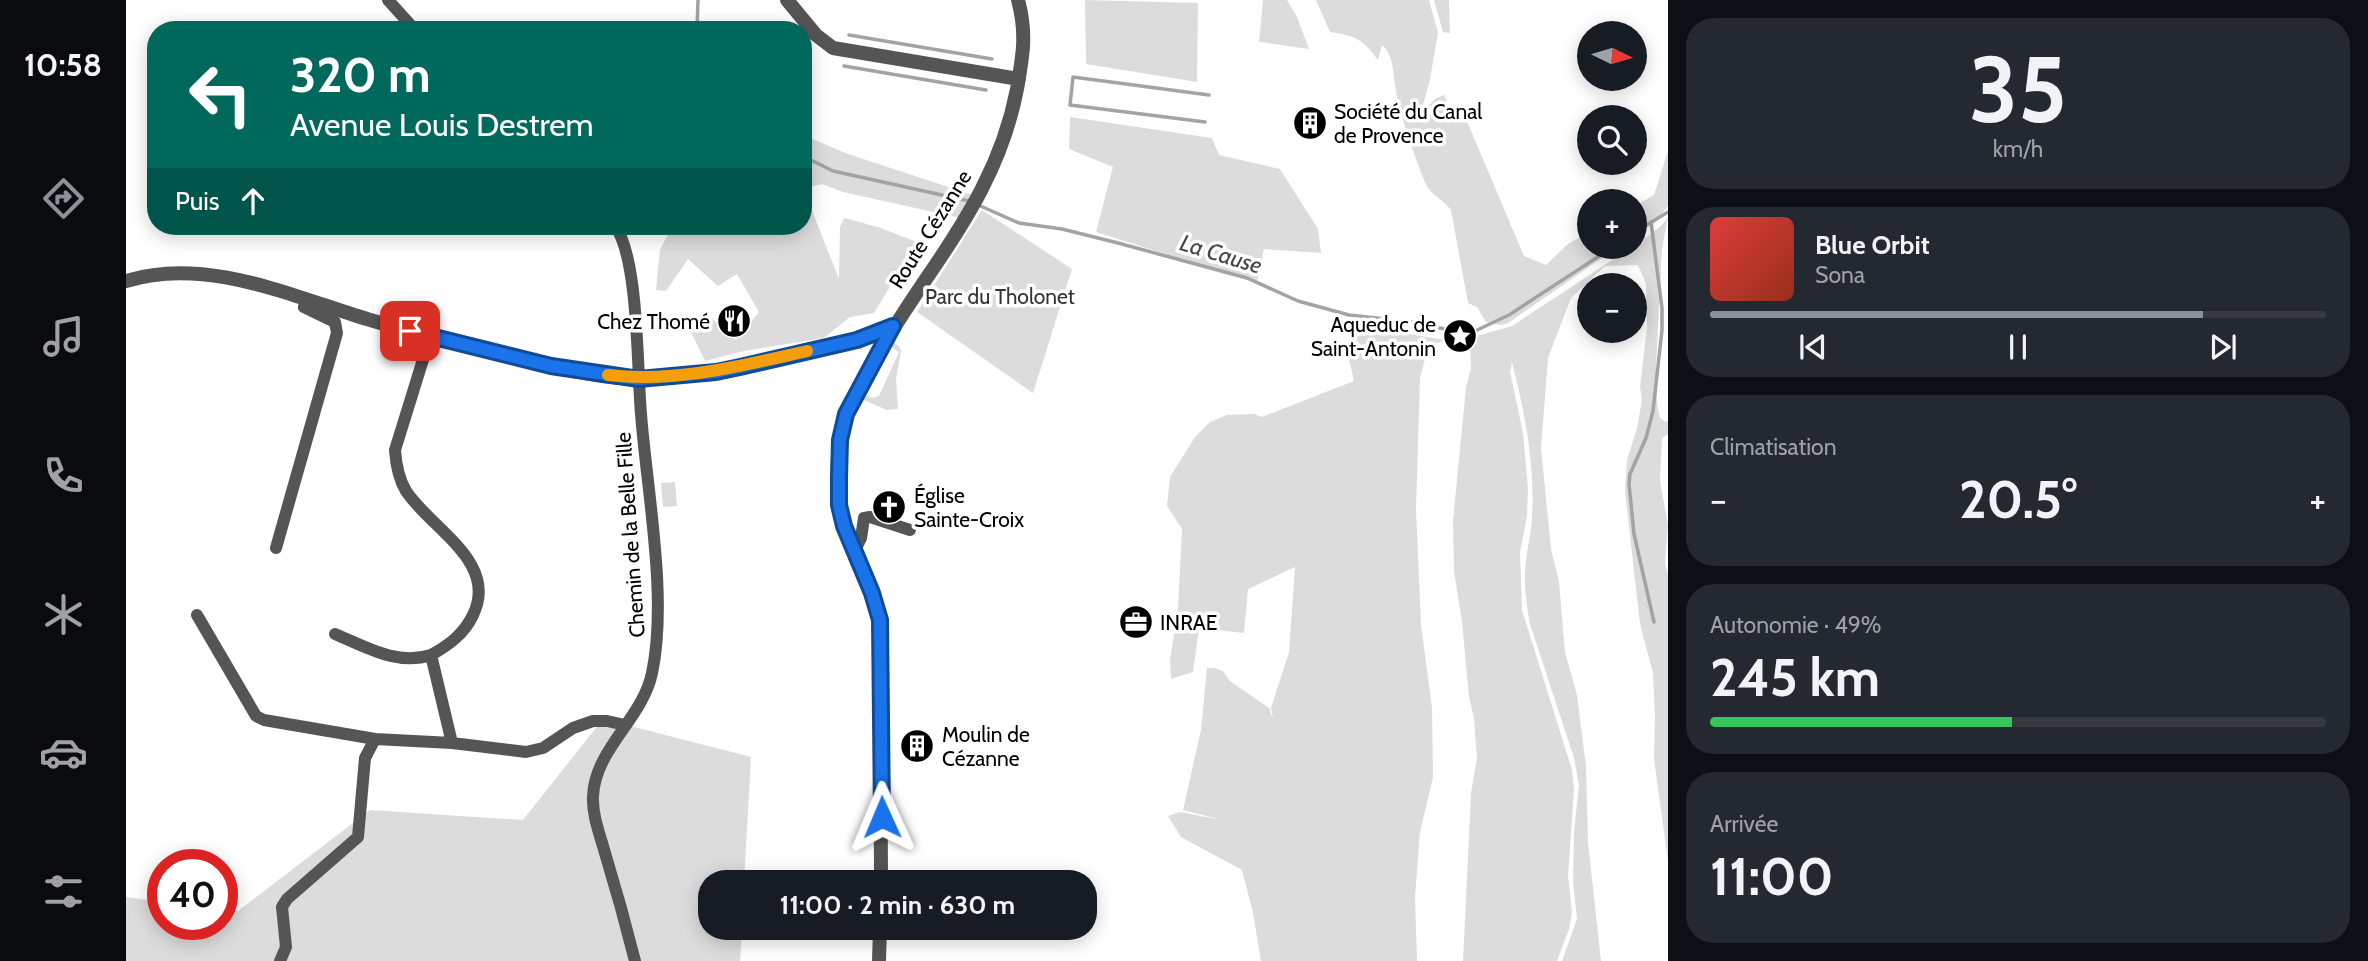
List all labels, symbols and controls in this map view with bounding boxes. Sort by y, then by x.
north arrow [1577,21,1647,91]
map controls [1577,21,1647,343]
text: 35 [1969,34,2067,145]
text: 10:58 [24,45,102,84]
text: 320 m [290,45,431,104]
icon: left [175,49,266,140]
place label: Société du Canal de Provence [1334,99,1482,148]
building icon: Société du Canal de Provence [1291,104,1329,142]
text: Avenue Louis Destrem [290,105,594,144]
button: search [1577,105,1647,175]
text: km/h [1993,135,2043,163]
street label: Route Cézanne [884,165,976,293]
icon: directions [39,174,88,223]
icon: ahead [234,182,272,220]
text: Puis [175,185,220,217]
button: + [1577,189,1647,259]
water label: La Cause [1177,228,1265,280]
text: Blue Orbit [1815,229,1930,261]
text: Sona [1815,261,1865,289]
button: − [1577,273,1647,343]
park label: Parc du Tholonet [925,284,1075,309]
pin [380,301,440,361]
restaurant icon: Chez Thomé [715,302,753,340]
place label: Chez Thomé [597,309,710,334]
icon: music [39,312,88,361]
icon: arrive [391,312,429,350]
place label: Aqueduc de Saint-Antonin [1311,312,1436,361]
place icon: Aqueduc de Saint-Antonin [1441,317,1479,355]
icon: previous [1794,328,1832,366]
icon: pause [1999,328,2037,366]
icon: next [2204,328,2242,366]
street label: Chemin de la Belle Fille [610,431,650,638]
text: Climatisation [1710,433,1837,461]
icon: phone [39,451,88,500]
text: 20.5° [1959,468,2077,531]
text: − [1710,476,1727,523]
text: + [2309,476,2326,523]
place label: Église Sainte-Croix [914,483,1024,532]
church icon: Église Sainte-Croix [870,488,908,526]
icon: climate [39,590,88,639]
office icon: INRAE [1117,603,1155,641]
place label: INRAE [1160,610,1217,635]
text: Autonomie · 49% [1710,611,1881,639]
text: 245 km [1710,646,1880,709]
place label: Moulin de Cézanne [942,722,1030,771]
building icon: Moulin de Cézanne [898,727,936,765]
icon: car [39,728,88,777]
position arrow [845,780,919,854]
text: Arrivée [1710,810,1778,838]
text: 11:00 [1710,845,1833,908]
speed limit sign: 40 [147,849,238,940]
icon: filters [39,867,88,916]
text: 11:00 · 2 min · 630 m [780,889,1015,921]

